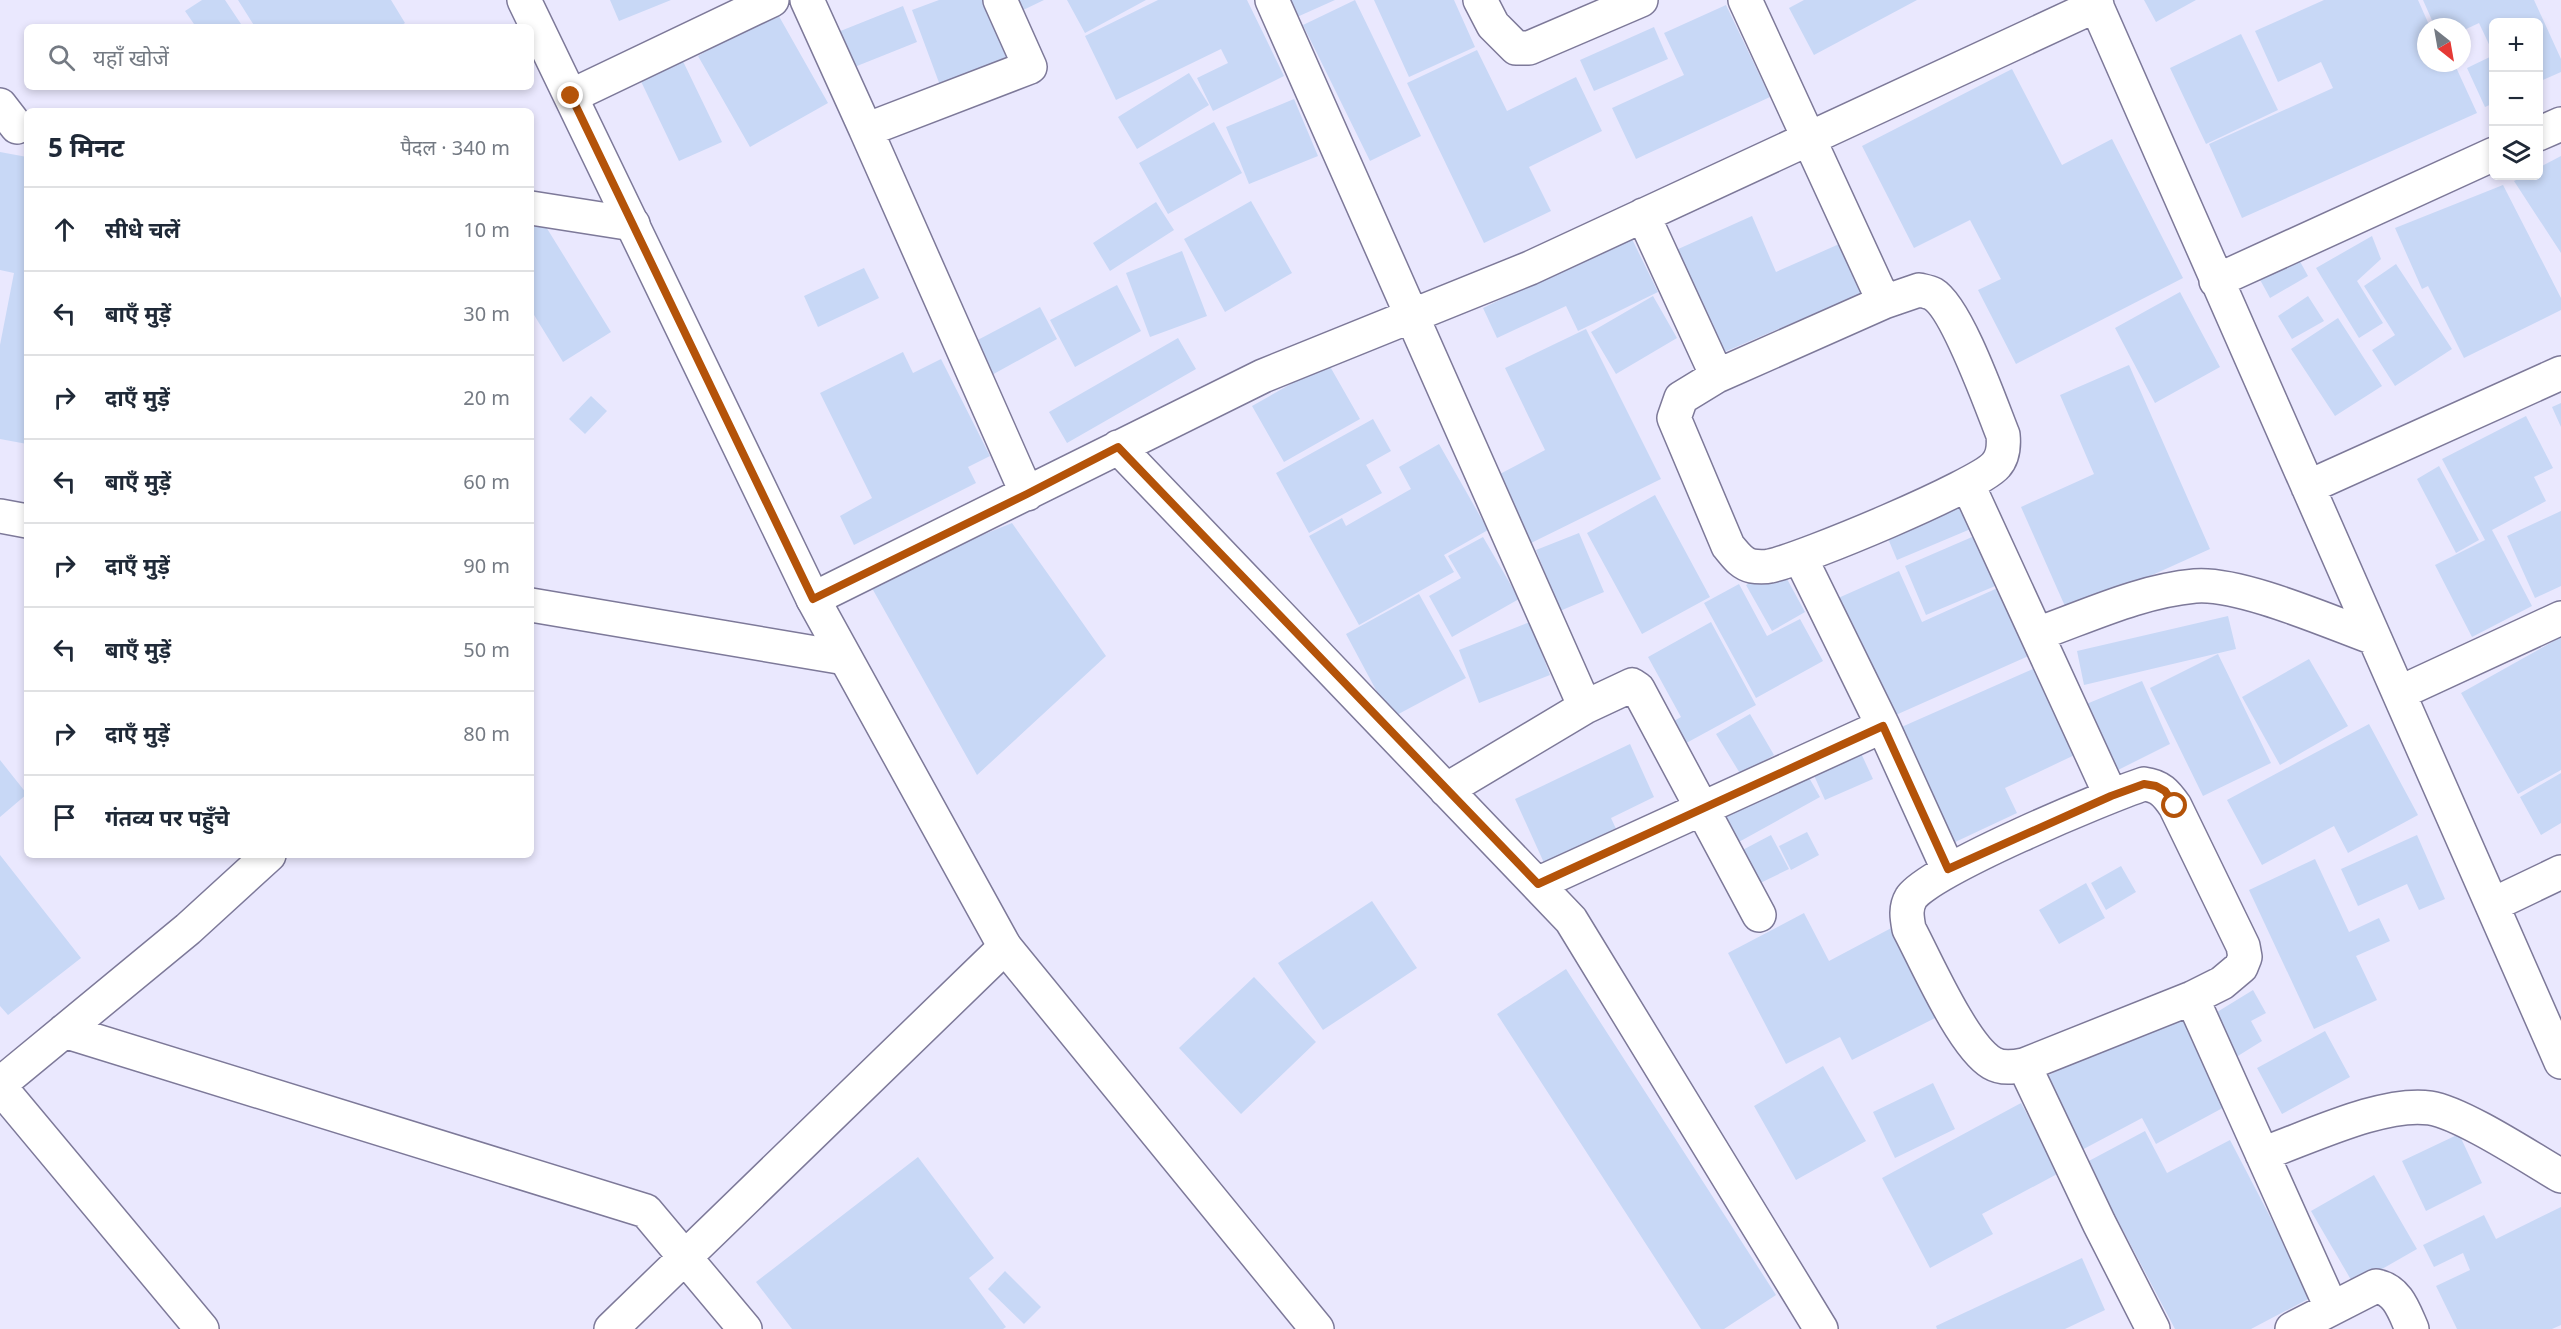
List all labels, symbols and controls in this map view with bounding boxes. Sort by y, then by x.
north arrow [2417,18,2471,72]
map controls [2489,18,2543,180]
button: + [2489,18,2543,72]
search box [24,24,534,90]
icon: search [45,41,78,74]
text: यहाँ खोजें [93,42,169,72]
button: − [2489,72,2543,126]
route end [557,82,583,108]
button: layers [2489,126,2543,180]
text: 5 मिनट [48,129,124,165]
text: पैदल · 340 m [400,134,510,161]
icon: ahead [48,213,81,246]
text: सीधे चलें [105,214,180,244]
text: 10 m [463,216,510,243]
icon: left [48,297,81,330]
text: बाएँ मुड़ें [105,298,171,328]
text: 30 m [463,300,510,327]
icon: right [48,381,81,414]
text: दाएँ मुड़ें [105,382,170,412]
text: 20 m [463,384,510,411]
icon: left [48,465,81,498]
text: बाएँ मुड़ें [105,466,171,496]
text: 60 m [463,468,510,495]
icon: right [48,549,81,582]
text: दाएँ मुड़ें [105,550,170,580]
text: 90 m [463,552,510,579]
icon: left [48,633,81,666]
text: बाएँ मुड़ें [105,634,171,664]
text: 50 m [463,636,510,663]
icon: right [48,717,81,750]
text: दाएँ मुड़ें [105,718,170,748]
text: 80 m [463,720,510,747]
route start [2161,792,2187,818]
icon: arrive [48,801,81,834]
text: गंतव्य पर पहुँचे [105,802,230,832]

